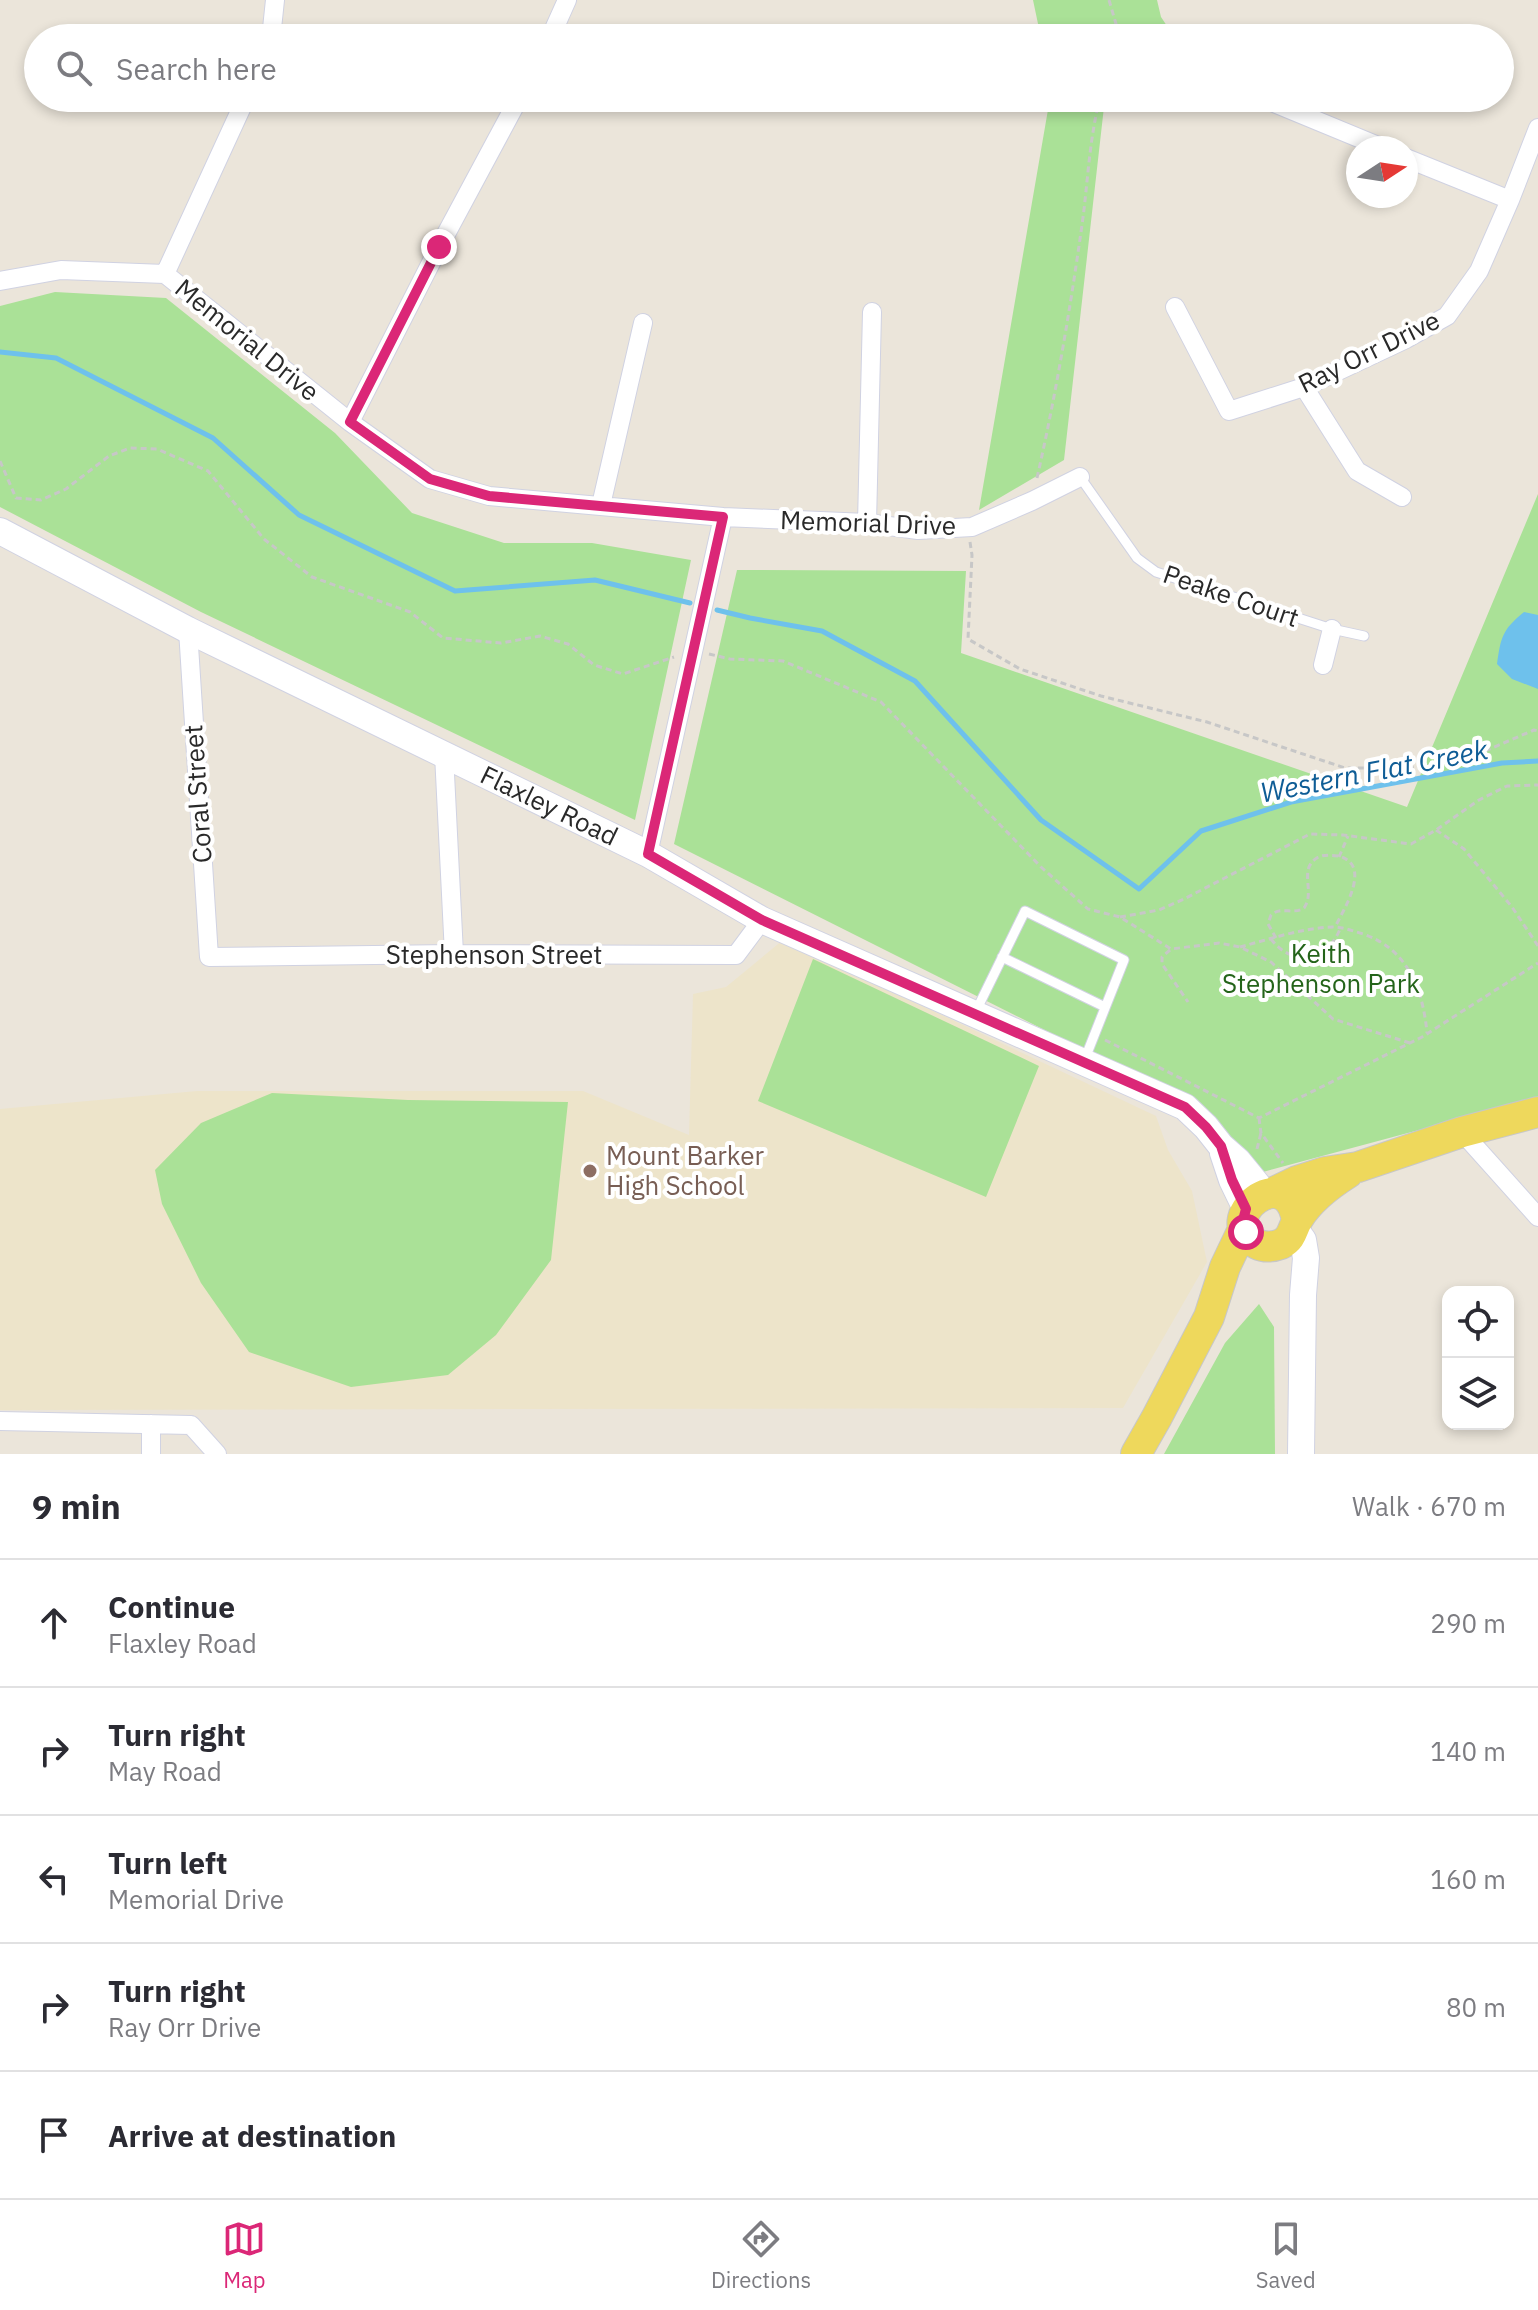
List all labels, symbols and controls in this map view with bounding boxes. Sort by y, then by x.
search box [24,24,1514,112]
icon: search [52,46,96,90]
text: Search here [116,49,277,88]
north arrow [1346,136,1418,208]
route end [421,229,457,265]
street label: Memorial Drive [168,271,327,408]
street label: Ray Orr Drive [1292,302,1445,400]
street label: Memorial Drive [779,502,957,542]
street label: Peake Court [1159,556,1304,634]
street label: Coral Street [175,724,219,864]
water label: Western Flat Creek [1257,730,1491,811]
street label: Flaxley Road [475,757,624,853]
park label: Keith Stephenson Park [1222,936,1420,1000]
street label: Stephenson Street [386,937,602,971]
place label: Mount Barker High School [606,1138,764,1202]
marker: Mount Barker High School [581,1162,599,1180]
route start [1228,1214,1264,1250]
map controls [1442,1286,1514,1430]
button: locate [1442,1286,1514,1358]
button: layers [1442,1358,1514,1430]
text: 9 min [32,1484,121,1528]
text: Walk · 670 m [1352,1489,1506,1523]
text: Continue [108,1587,235,1626]
icon: ahead [32,1601,76,1645]
text: 290 m [1430,1606,1506,1640]
text: Flaxley Road [108,1626,257,1660]
text: Turn right [108,1715,246,1754]
icon: right [32,1729,76,1773]
text: 140 m [1430,1734,1506,1768]
text: May Road [108,1754,222,1788]
text: Turn left [108,1843,227,1882]
icon: left [32,1857,76,1901]
text: 160 m [1430,1862,1506,1896]
text: Memorial Drive [108,1882,284,1916]
text: Turn right [108,1971,246,2010]
icon: right [32,1985,76,2029]
text: 80 m [1446,1990,1506,2024]
text: Ray Orr Drive [108,2010,261,2044]
icon: arrive [32,2113,76,2157]
text: Arrive at destination [108,2116,396,2155]
tab: Map [222,2217,266,2294]
tab: Directions [711,2217,811,2294]
tab: Saved [1256,2217,1316,2294]

